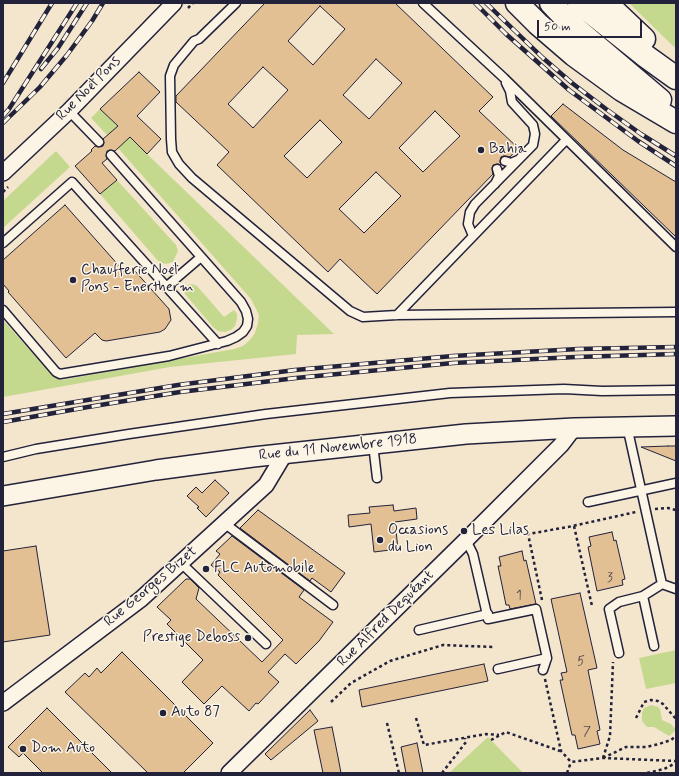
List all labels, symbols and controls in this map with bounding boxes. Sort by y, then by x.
scale bar [539,12,644,38]
text: 50 m [544,19,571,35]
street label: Rue Noël Pons [53,53,125,125]
place label: Bahia [489,141,527,159]
marker: Bahia [476,145,486,155]
place label: Chaufferie Noël Pons - Enertherm [81,262,194,297]
marker: Chaufferie Noël Pons - Enertherm [68,275,78,285]
street label: Rue du 11 Novembre 1918 [258,431,418,465]
place label: Occasions du Lion [388,522,448,557]
place label: Les Lilas [472,522,529,540]
marker: Les Lilas [459,526,469,536]
marker: Occasions du Lion [375,535,385,545]
street label: Rue Georges Bizet [101,543,201,631]
place label: FLC Automobile [214,560,315,578]
marker: FLC Automobile [201,564,211,574]
street label: Rue Alfred Dequéant [334,567,438,671]
house number: 3 [607,570,613,586]
house number: 1 [516,588,522,604]
place label: Prestige Deboss [143,629,240,647]
marker: Prestige Deboss [243,633,253,643]
house number: 5 [577,654,585,670]
place label: Auto 87 [171,704,220,722]
marker: Auto 87 [158,708,168,718]
house number: 7 [583,724,591,740]
place label: Dom Auto [31,740,95,758]
marker: Dom Auto [18,744,28,754]

